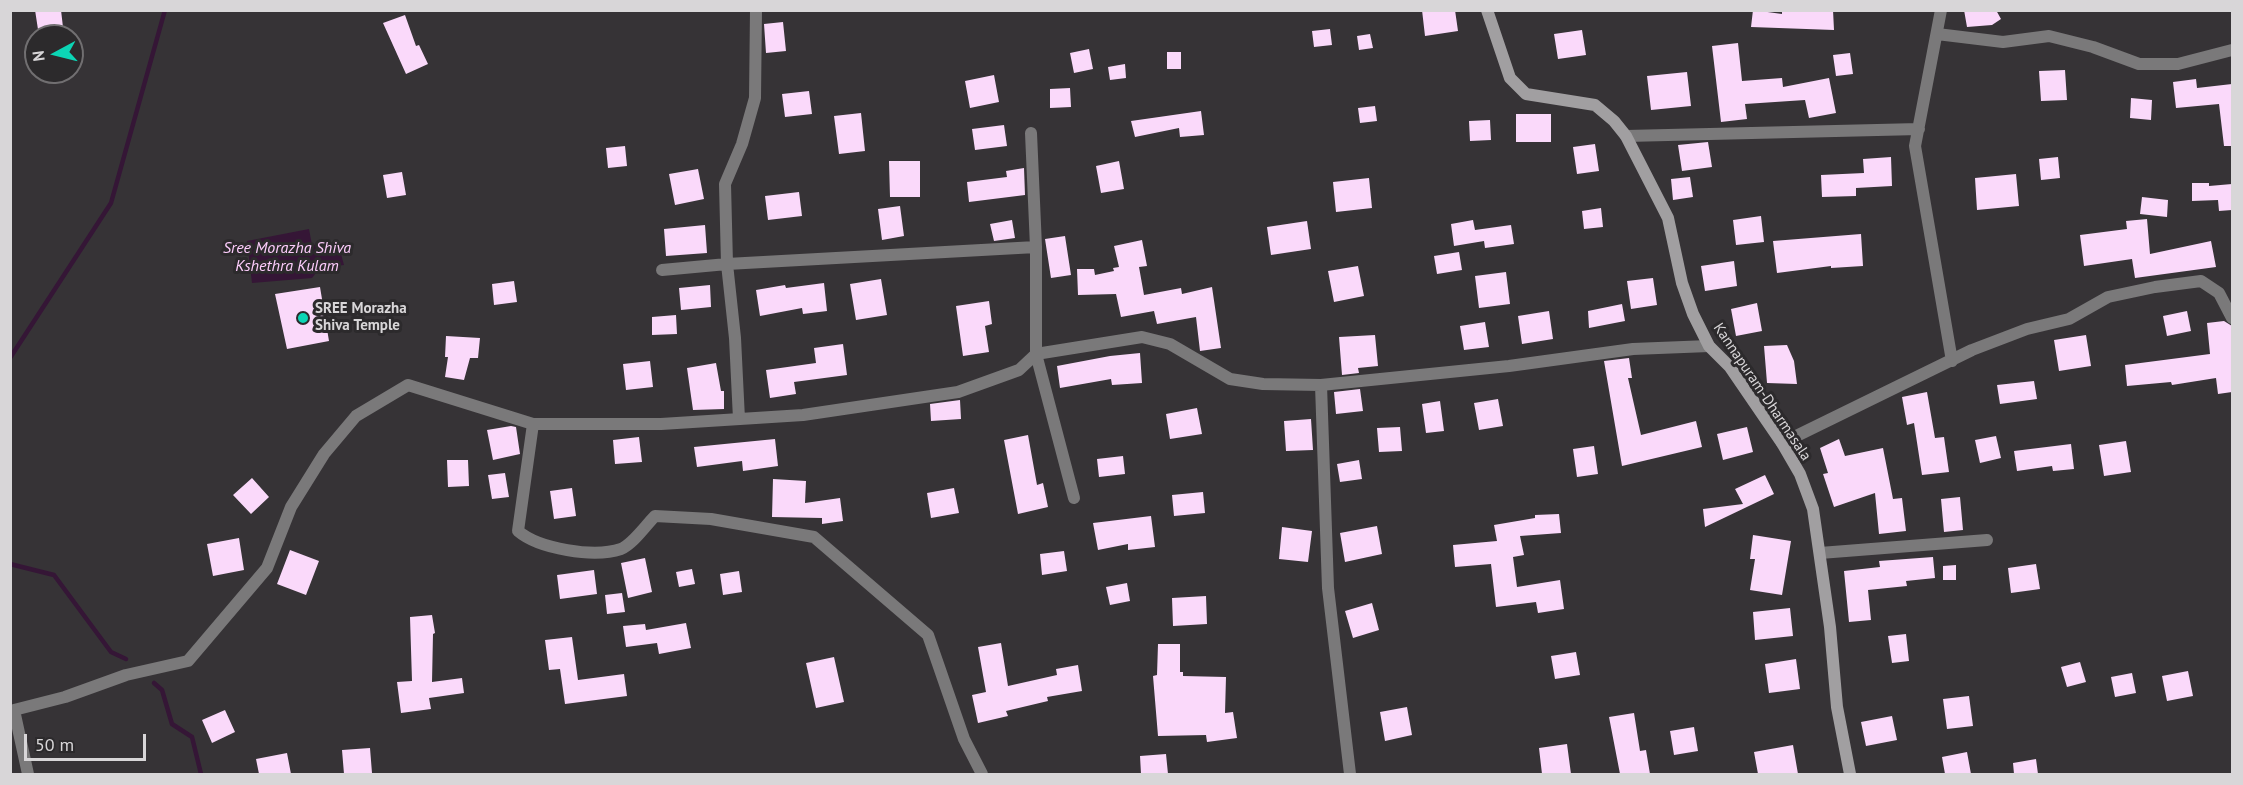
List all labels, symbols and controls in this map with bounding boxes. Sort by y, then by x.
north arrow [24,24,84,84]
text: N [28,50,49,62]
water label: Sree Morazha Shiva Kshethra Kulam [223,238,351,276]
place label: SREE Morazha Shiva Temple [315,300,407,335]
marker: SREE Morazha Shiva Temple [296,311,310,325]
street label: Kannapuram-Dharmasala [1709,320,1815,464]
scale bar [27,722,148,760]
text: 50 m [35,733,74,756]

